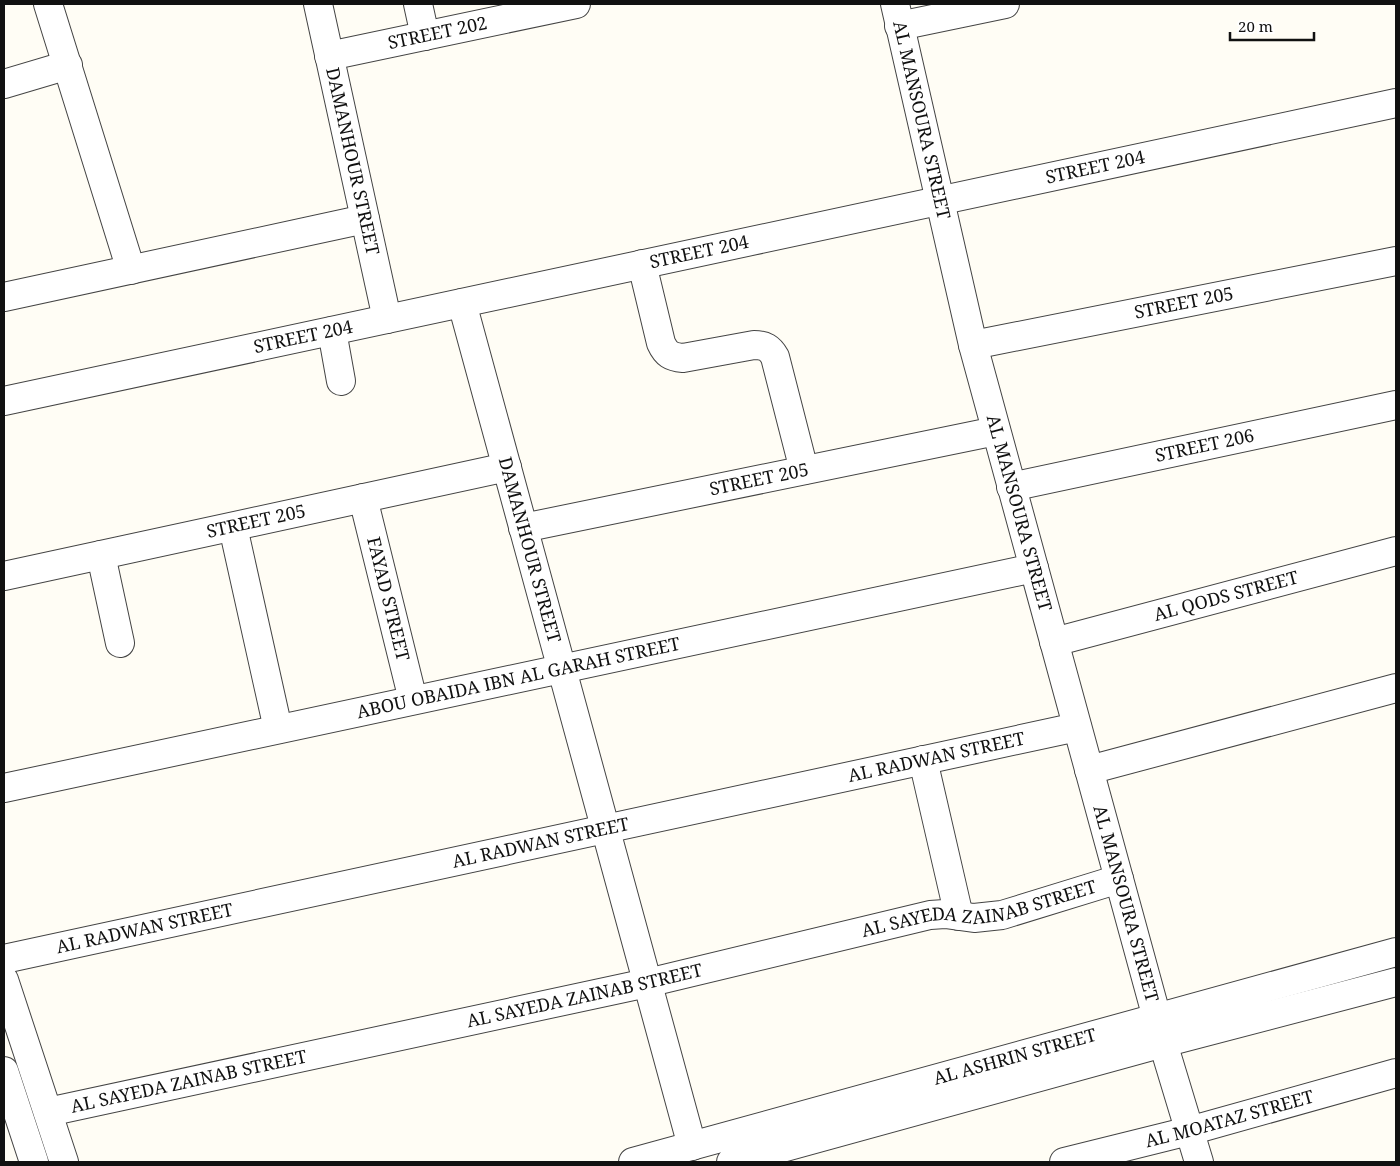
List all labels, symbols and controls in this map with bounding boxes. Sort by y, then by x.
street label: STREET 202 [386,10,489,54]
scale bar [1230,10,1314,42]
text: 20 m [1238,16,1273,36]
street label: AL MANSOURA STREET [888,18,957,221]
street label: DAMANHOUR STREET [321,65,386,257]
street label: STREET 204 [1043,144,1147,189]
street label: STREET 204 [647,229,751,273]
street label: STREET 205 [1132,281,1235,324]
street label: STREET 204 [251,314,355,358]
street label: AL MANSOURA STREET [982,412,1058,614]
street label: STREET 206 [1153,423,1256,467]
street label: DAMANHOUR STREET [494,454,567,645]
street label: STREET 205 [707,457,811,500]
street label: STREET 205 [204,498,308,543]
street label: FAYAD STREET [362,534,416,663]
street label: AL QODS STREET [1151,565,1301,626]
street label: ABOU OBAIDA IBN AL GARAH STREET [354,631,682,723]
street label: AL RADWAN STREET [846,726,1027,787]
street label: AL MANSOURA STREET [1088,802,1165,1004]
street label: AL RADWAN STREET [450,811,631,873]
street label: AL SAYEDA ZAINAB STREET [859,874,1099,942]
street label: AL RADWAN STREET [54,897,235,958]
street label: AL SAYEDA ZAINAB STREET [464,957,705,1033]
street label: AL ASHRIN STREET [930,1022,1099,1090]
street label: AL SAYEDA ZAINAB STREET [68,1044,309,1118]
street label: AL MOATAZ STREET [1142,1084,1316,1152]

